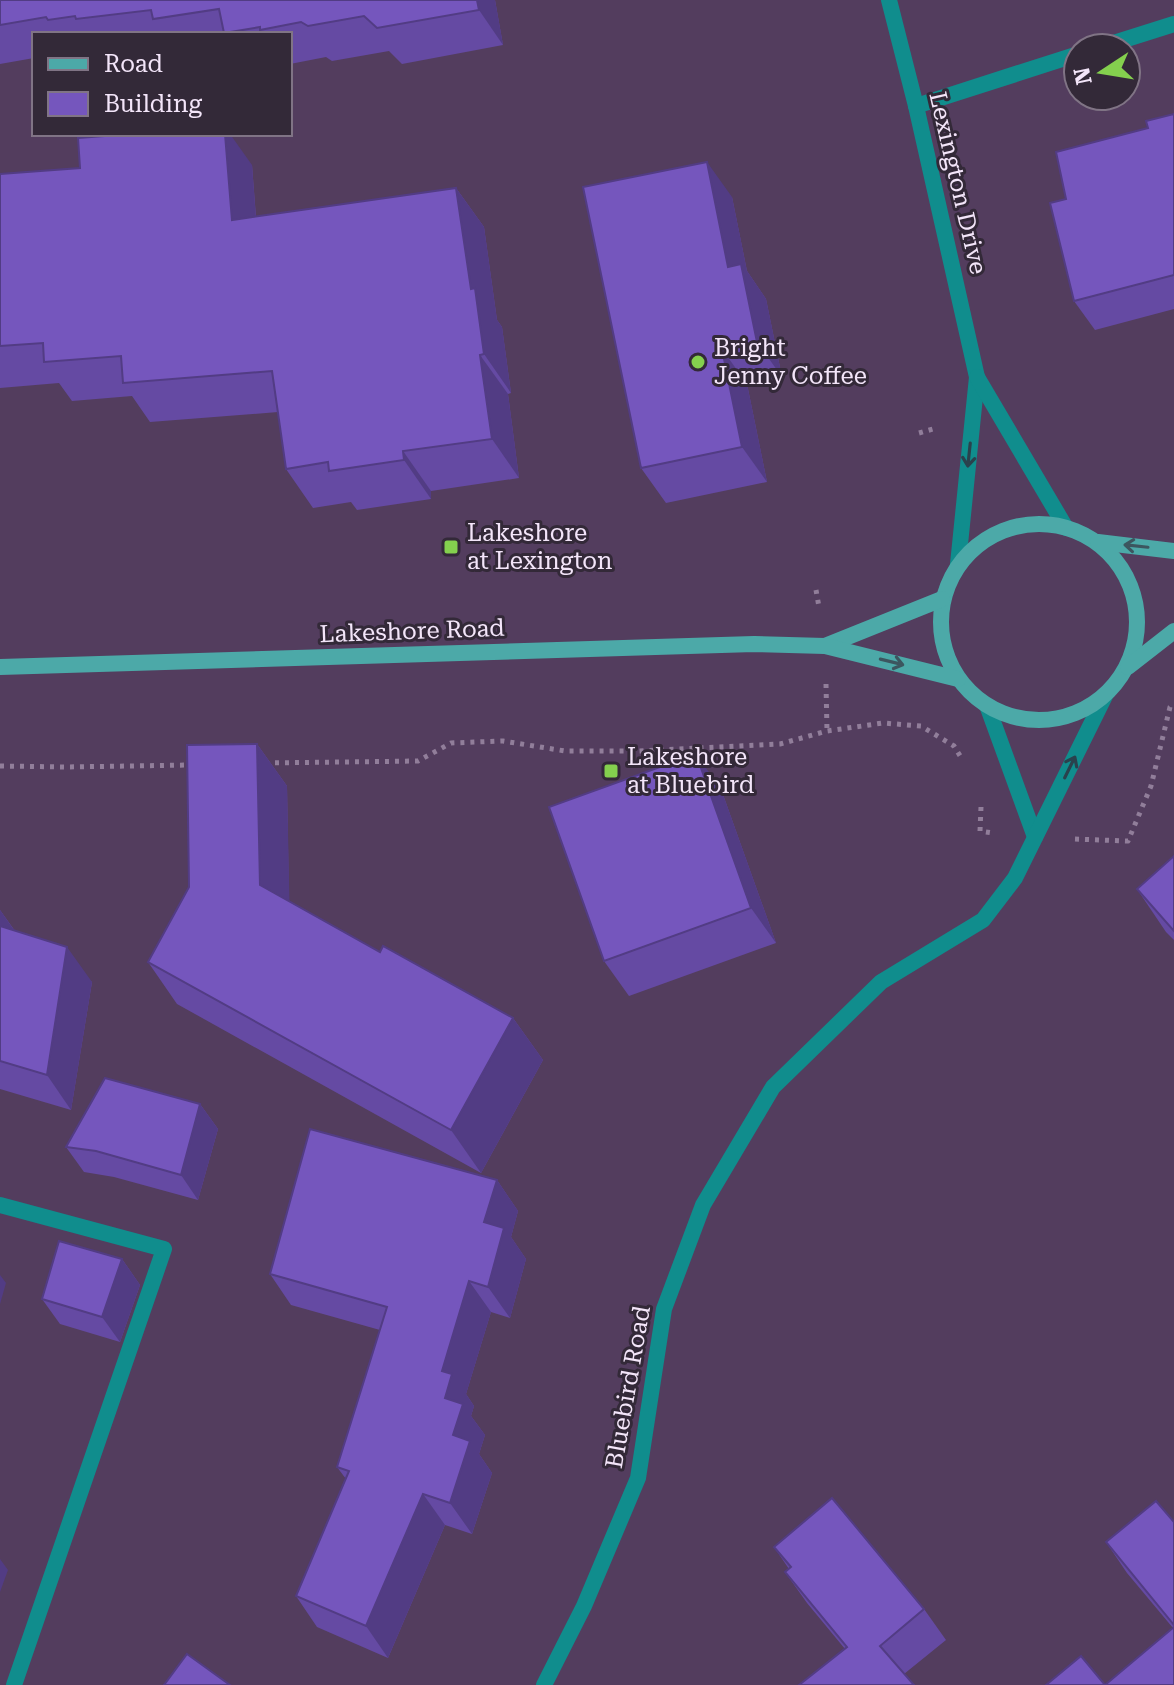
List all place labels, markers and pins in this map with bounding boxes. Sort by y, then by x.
place label: Bright Jenny Coffee [714,334,867,390]
marker: Bright Jenny Coffee [689,353,707,371]
place label: Lakeshore at Lexington [467,519,613,575]
marker: Lakeshore at Lexington [442,538,460,556]
place label: Lakeshore at Bluebird [627,743,754,799]
marker: Lakeshore at Bluebird [602,762,620,780]

